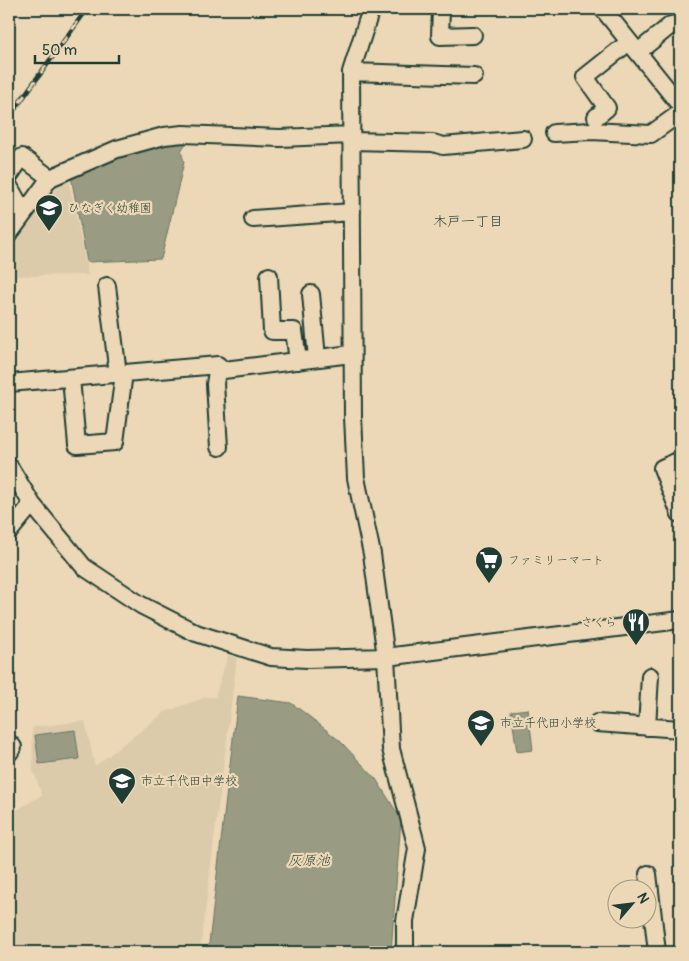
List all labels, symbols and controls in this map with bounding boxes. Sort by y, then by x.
scale bar [35,32,119,64]
text: 50 m [42,41,77,60]
school or university icon: ひなぎく幼稚園 [34,193,64,232]
place label: ひなぎく幼稚園 [68,201,152,216]
district label: 木戸一丁目 [433,213,503,230]
supermarket icon: ファミリーマート [474,545,504,584]
place label: ファミリーマート [508,553,604,568]
restaurant icon: さくら [621,607,651,646]
place label: さくら [581,615,617,630]
school or university icon: 市立千代田小学校 [466,708,496,747]
place label: 市立千代田小学校 [500,716,596,731]
school or university icon: 市立千代田中学校 [107,766,137,805]
place label: 市立千代田中学校 [141,774,237,789]
water label: 灰原池 [288,852,331,869]
north arrow [606,878,656,928]
text: N [633,890,653,906]

